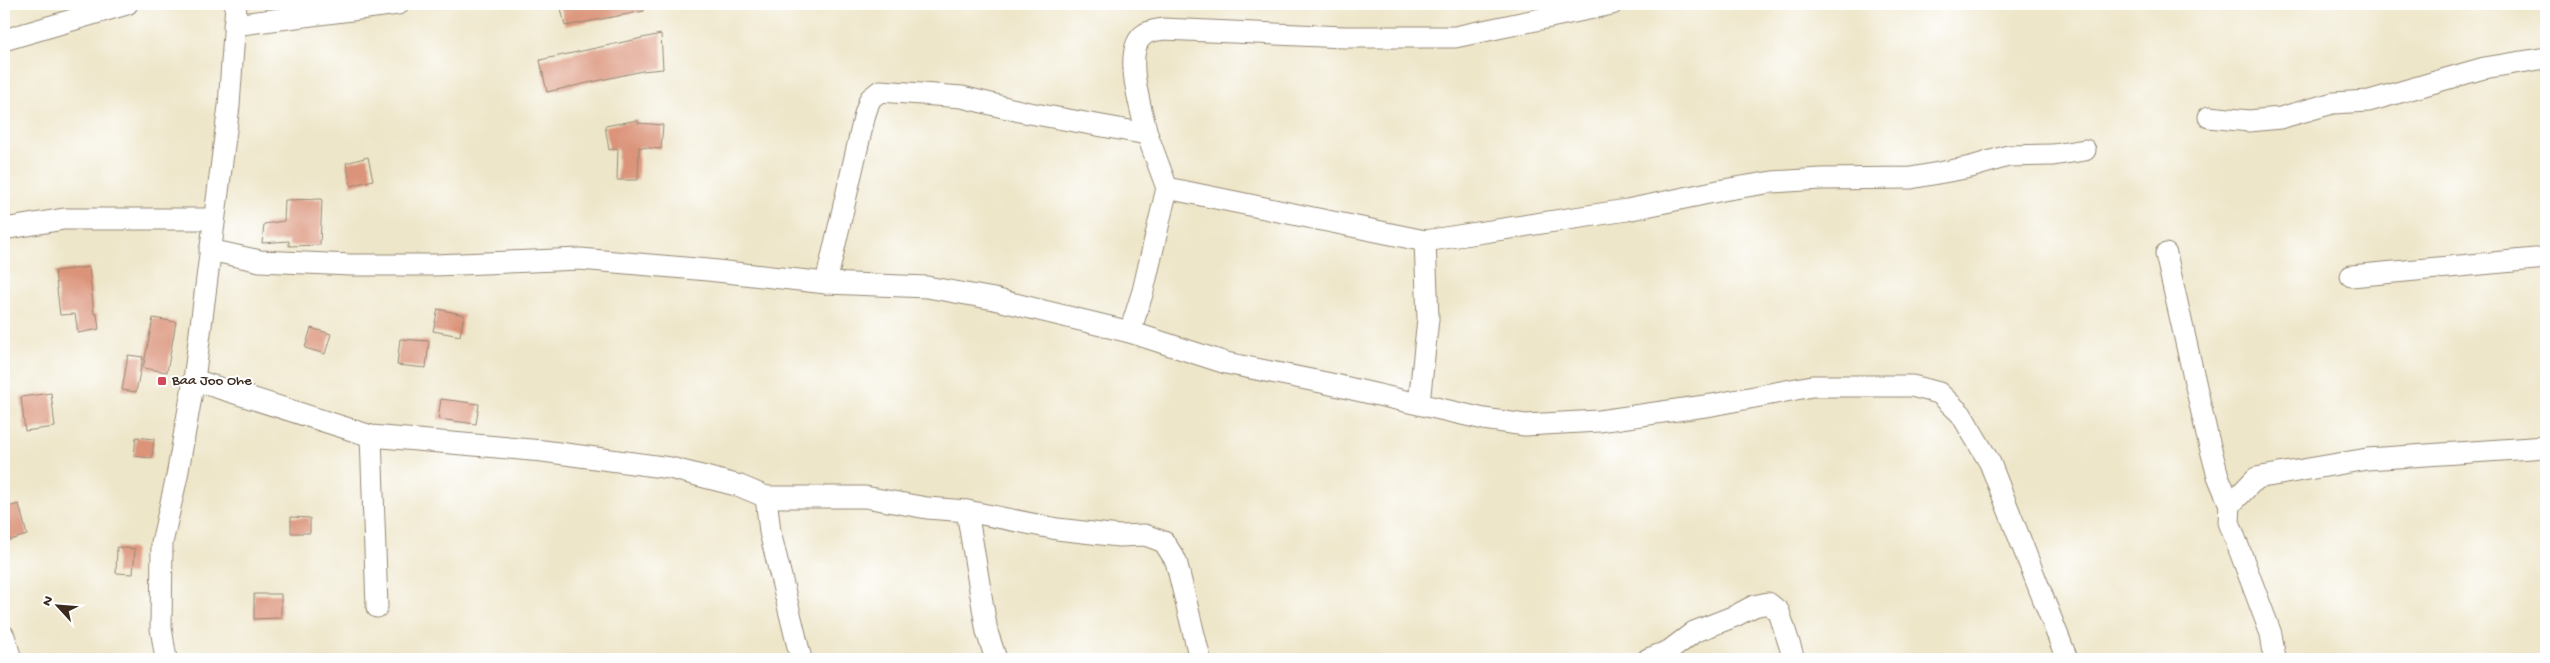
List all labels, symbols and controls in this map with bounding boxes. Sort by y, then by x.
place label: Baa Joo Ohe [171,372,252,390]
marker: Baa Joo Ohe [156,375,168,387]
north arrow [32,580,82,630]
text: N [39,594,58,609]

